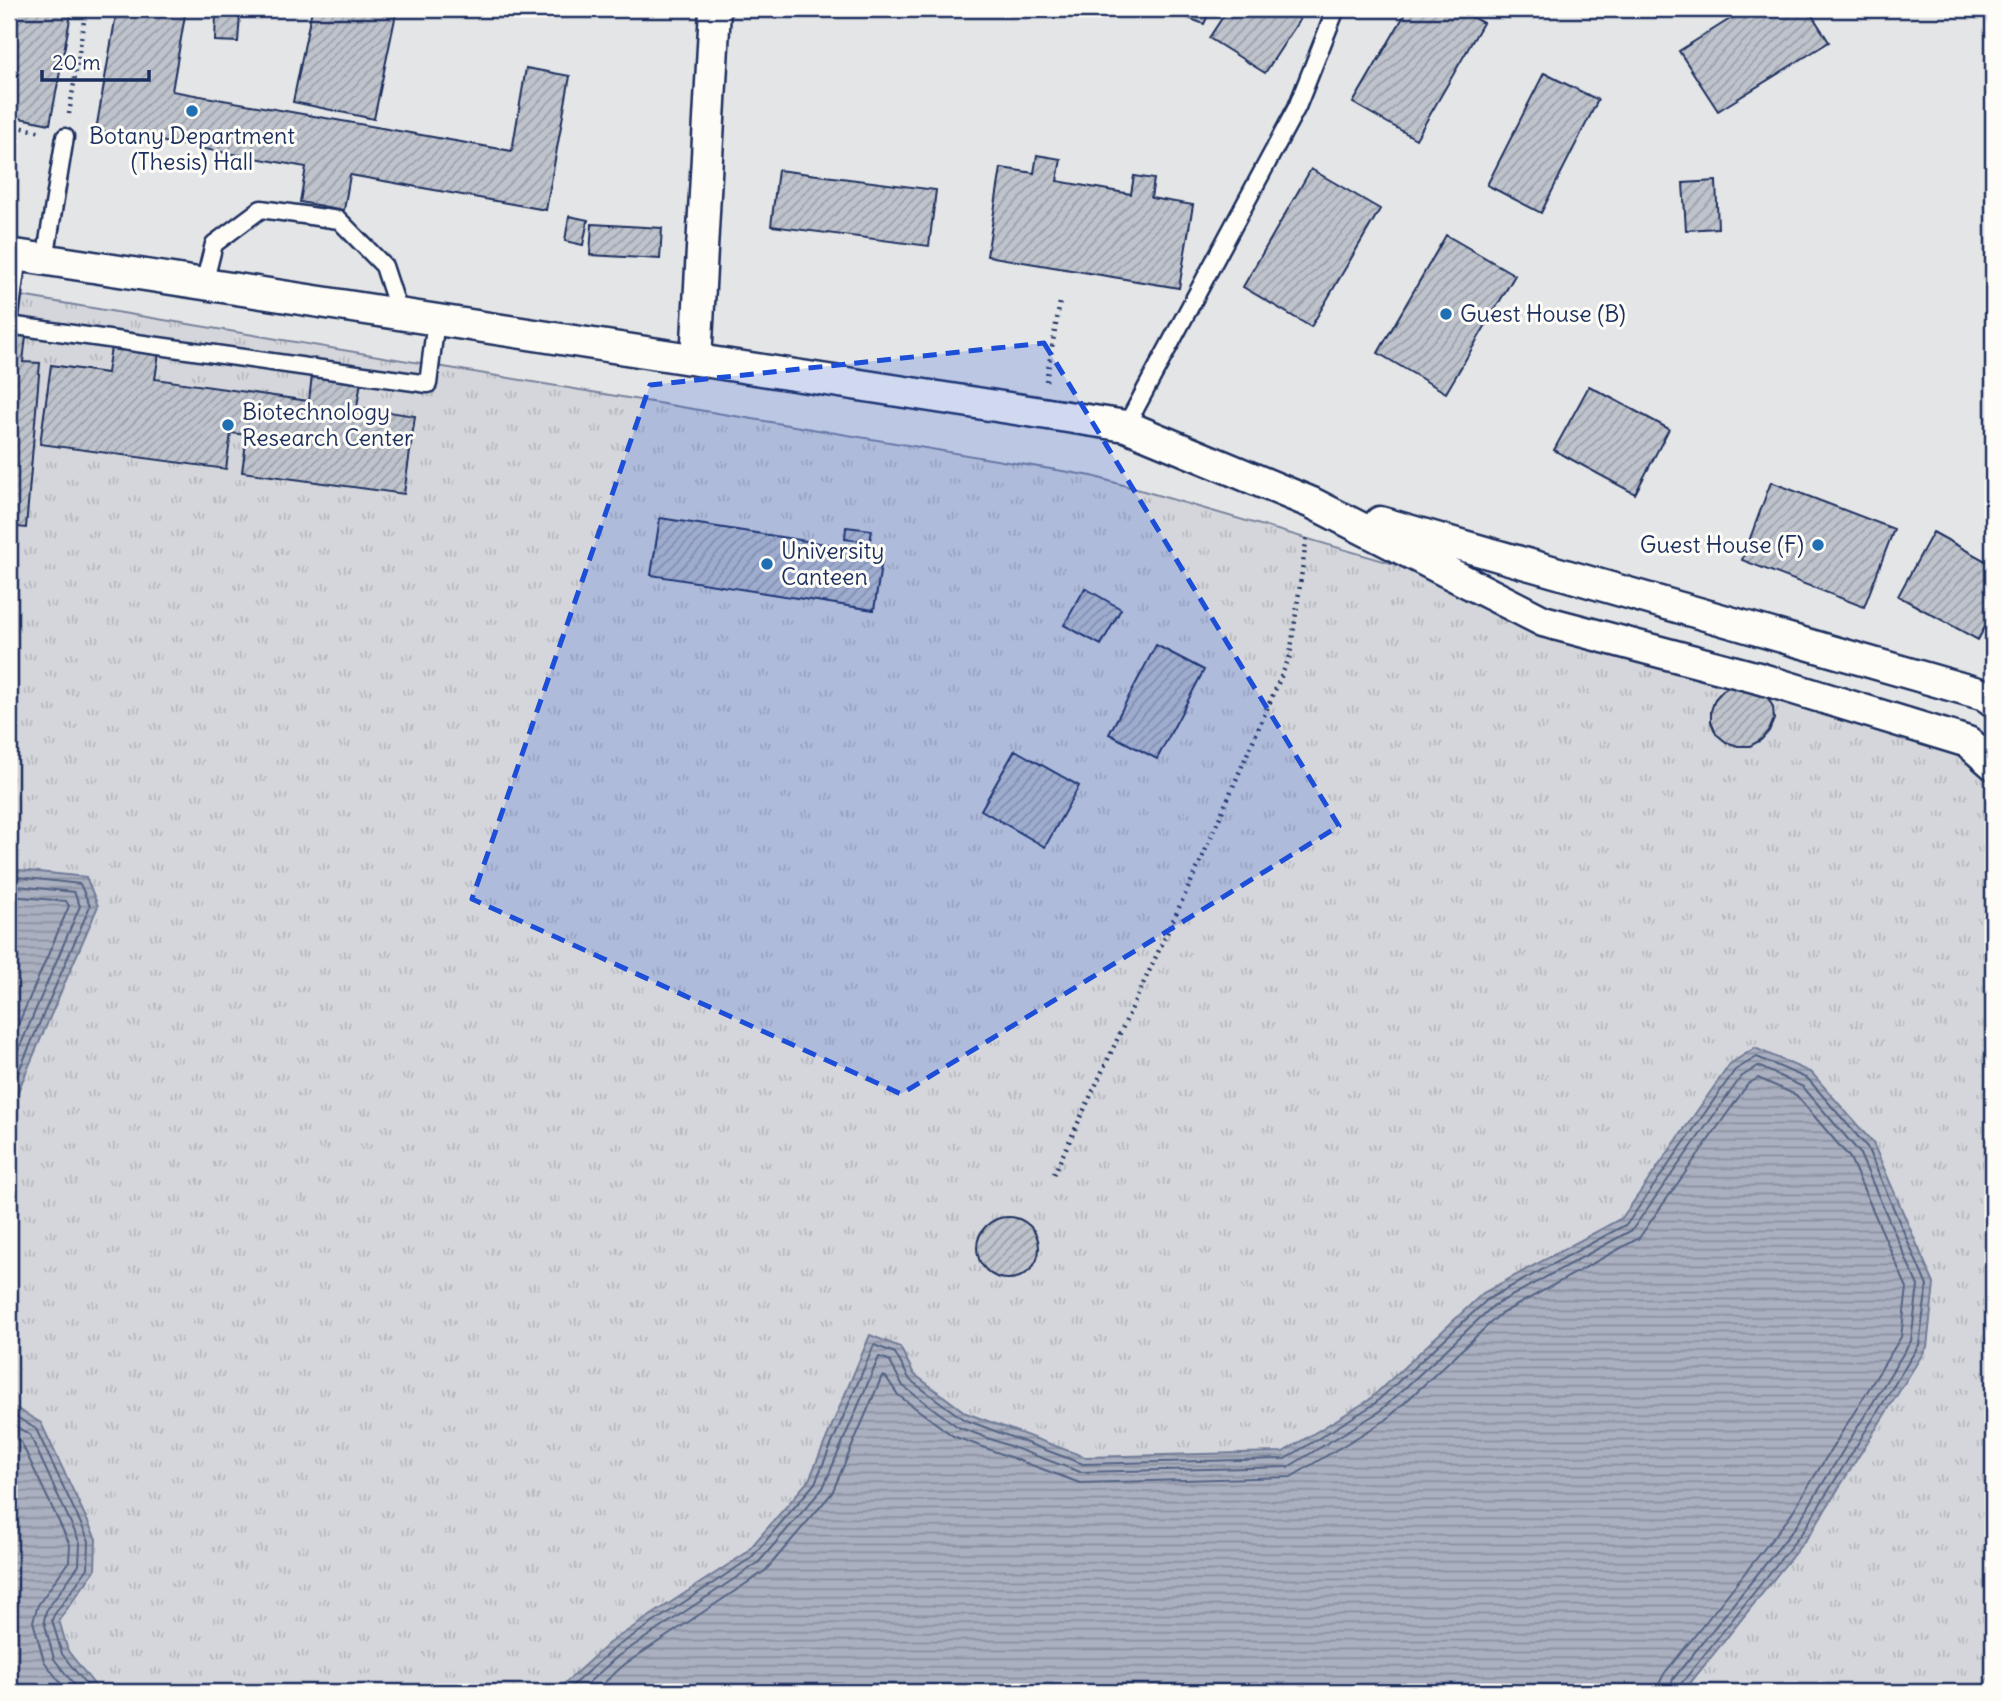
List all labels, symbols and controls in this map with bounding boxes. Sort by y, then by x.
scale bar [42,38,149,82]
text: 20 m [52,49,101,76]
marker: Botany Department (Thesis) Hall [184,103,200,119]
place label: Botany Department (Thesis) Hall [89,121,295,176]
place label: Guest House (B) [1460,299,1626,328]
marker: Guest House (B) [1438,306,1454,322]
place label: Biotechnology Research Center [242,397,414,452]
marker: Biotechnology Research Center [220,417,236,433]
place label: Guest House (F) [1640,530,1804,559]
place label: University Canteen [781,536,884,591]
marker: Guest House (F) [1810,537,1826,553]
marker: University Canteen [759,556,775,572]

